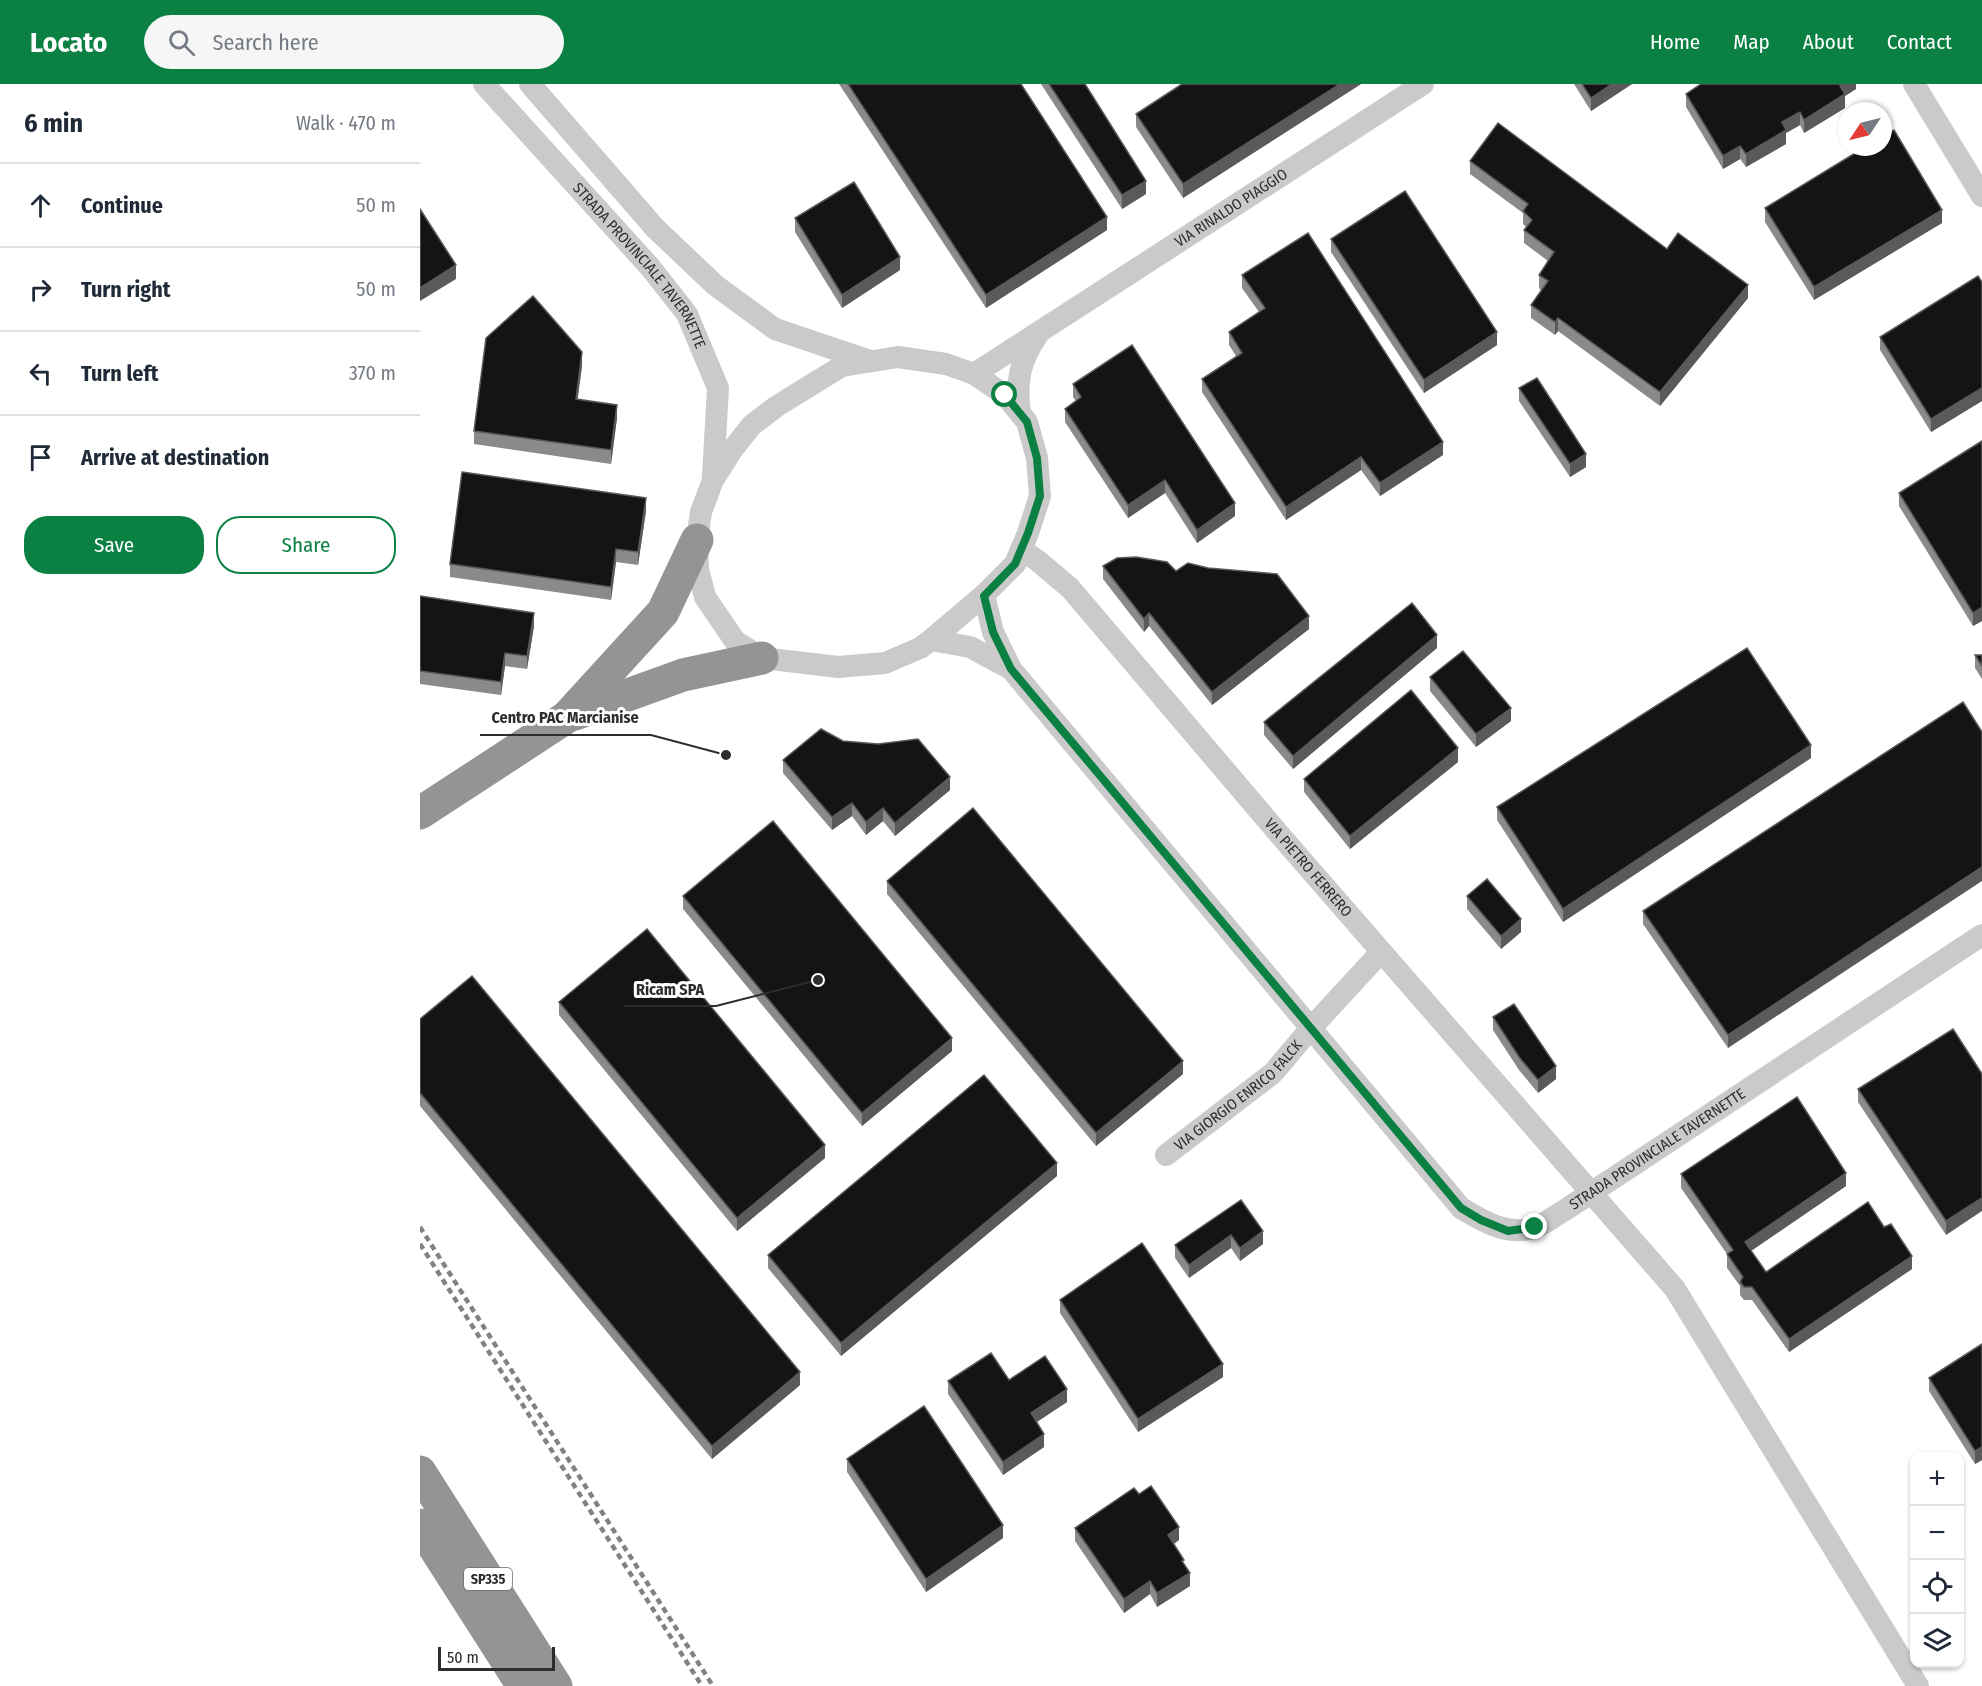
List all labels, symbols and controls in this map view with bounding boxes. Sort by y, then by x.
search box [144,15,564,69]
text: Locato [30,26,108,59]
icon: search [165,26,198,59]
text: Search here [213,29,319,56]
text: Home [1650,29,1700,55]
text: Map [1733,29,1770,55]
text: About [1803,29,1854,55]
text: Contact [1887,29,1952,55]
north arrow [1838,102,1892,156]
text: 6 min [24,108,83,139]
text: Walk · 470 m [296,111,396,135]
street label: VIA RINALDO PIAGGIO [1171,165,1291,251]
street label: STRADA PROVINCIALE TAVERNETTE [569,179,709,351]
icon: ahead [24,189,57,222]
text: Continue [81,192,163,219]
text: 50 m [356,193,396,217]
icon: right [24,273,57,306]
text: Turn right [81,276,170,303]
text: 50 m [356,277,396,301]
icon: left [24,357,57,390]
text: Turn left [81,360,159,387]
text: 370 m [349,361,396,385]
route start [991,381,1017,407]
icon: arrive [24,441,57,474]
text: Arrive at destination [81,444,269,471]
button: Save [24,516,204,574]
button: Share [216,516,396,574]
callout: Centro PAC Marcianise [480,701,651,735]
text: Centro PAC Marcianise [491,708,639,727]
street label: VIA PIETRO FERRERO [1261,815,1356,920]
callout: Ricam SPA [624,972,716,1006]
text: Ricam SPA [636,980,704,999]
street label: VIA GIORGIO ENRICO FALCK [1171,1036,1306,1154]
street label: STRADA PROVINCIALE TAVERNETTE [1566,1085,1749,1213]
route end [1521,1213,1547,1239]
map controls [1910,1452,1964,1668]
button: + [1910,1452,1964,1506]
button: − [1910,1506,1964,1560]
button: locate [1910,1560,1964,1614]
road number: SP335 [464,1568,512,1590]
button: layers [1910,1614,1964,1668]
scale bar [438,1644,555,1672]
text: 50 m [447,1648,479,1667]

